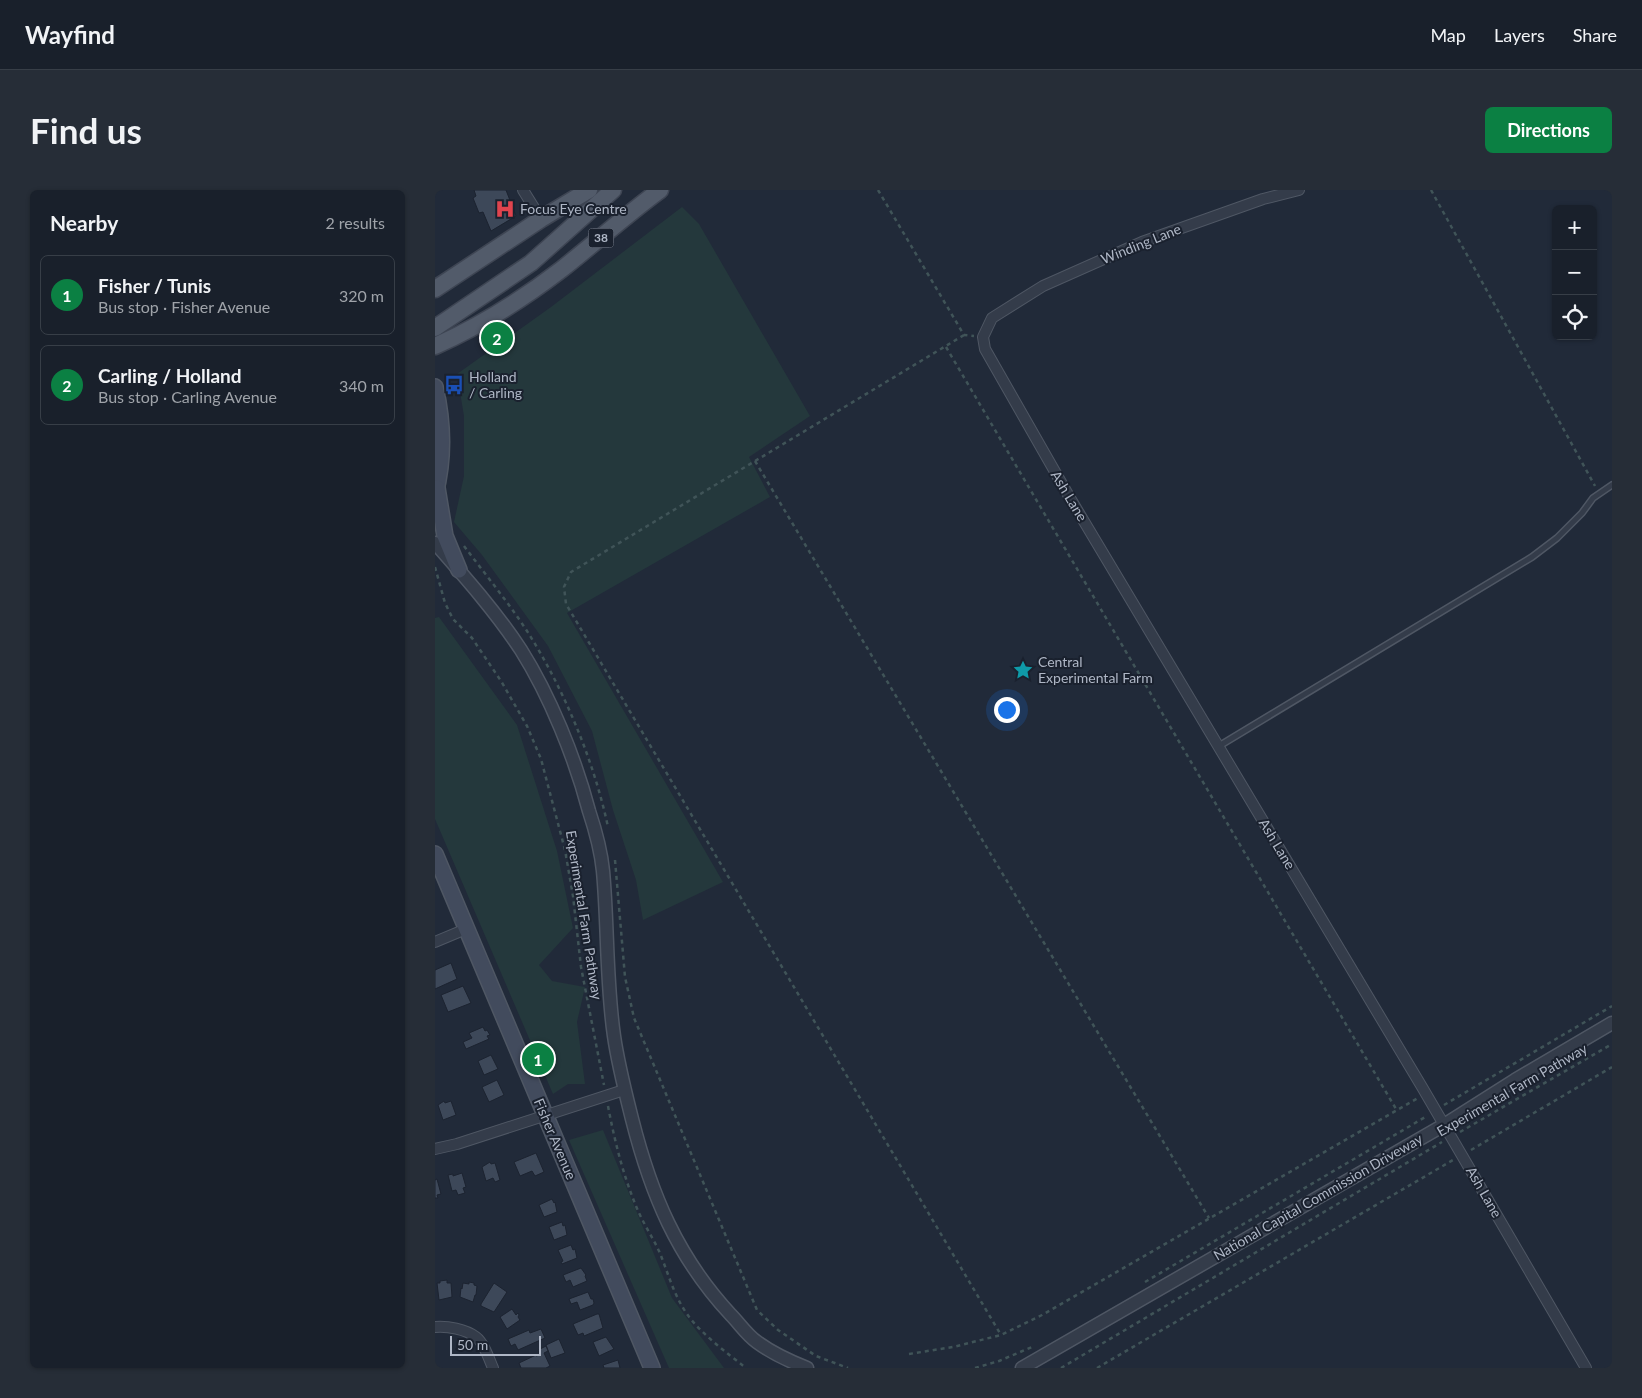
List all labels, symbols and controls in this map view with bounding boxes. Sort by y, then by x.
text: Wayfind [25,20,115,49]
text: Map [1430,24,1466,46]
text: Layers [1494,24,1545,46]
text: Share [1573,24,1617,46]
button: Directions [1485,107,1612,153]
text: Find us [30,109,142,151]
hospital icon: Focus Eye Centre [494,198,516,220]
place label: Focus Eye Centre [520,200,627,217]
map controls [1552,205,1597,340]
button: + [1552,205,1597,250]
text: Nearby [50,210,118,235]
text: 2 results [325,213,385,232]
street label: Winding Lane [1098,220,1183,267]
road number: 38 [589,228,613,248]
button: − [1552,250,1597,295]
text: Fisher / Tunis [98,274,211,297]
text: 1 [62,286,72,305]
text: 320 m [339,286,384,305]
button: locate [1552,295,1597,340]
text: Bus stop · Fisher Avenue [98,297,270,316]
pin: 2 [481,319,513,357]
text: Carling / Holland [98,364,242,387]
place label: Holland / Carling [469,368,522,401]
bus stop icon: Holland / Carling [443,374,465,396]
text: 2 [62,376,72,395]
text: 340 m [339,376,384,395]
text: Bus stop · Carling Avenue [98,387,277,406]
street label: Ash Lane [1048,467,1091,524]
place label: Central Experimental Farm [1038,653,1153,686]
place icon: Central Experimental Farm [1012,659,1034,681]
your location [994,697,1020,723]
street label: Ash Lane [1256,815,1299,872]
street label: Experimental Farm Pathway [563,829,606,1002]
street label: Experimental Farm Pathway [1433,1039,1591,1140]
pin: 1 [522,1040,554,1078]
street label: Fisher Avenue [531,1096,580,1182]
street label: National Capital Commission Driveway [1210,1129,1426,1264]
street label: Ash Lane [1463,1163,1506,1220]
scale bar [450,1333,541,1356]
text: 50 m [457,1336,488,1353]

